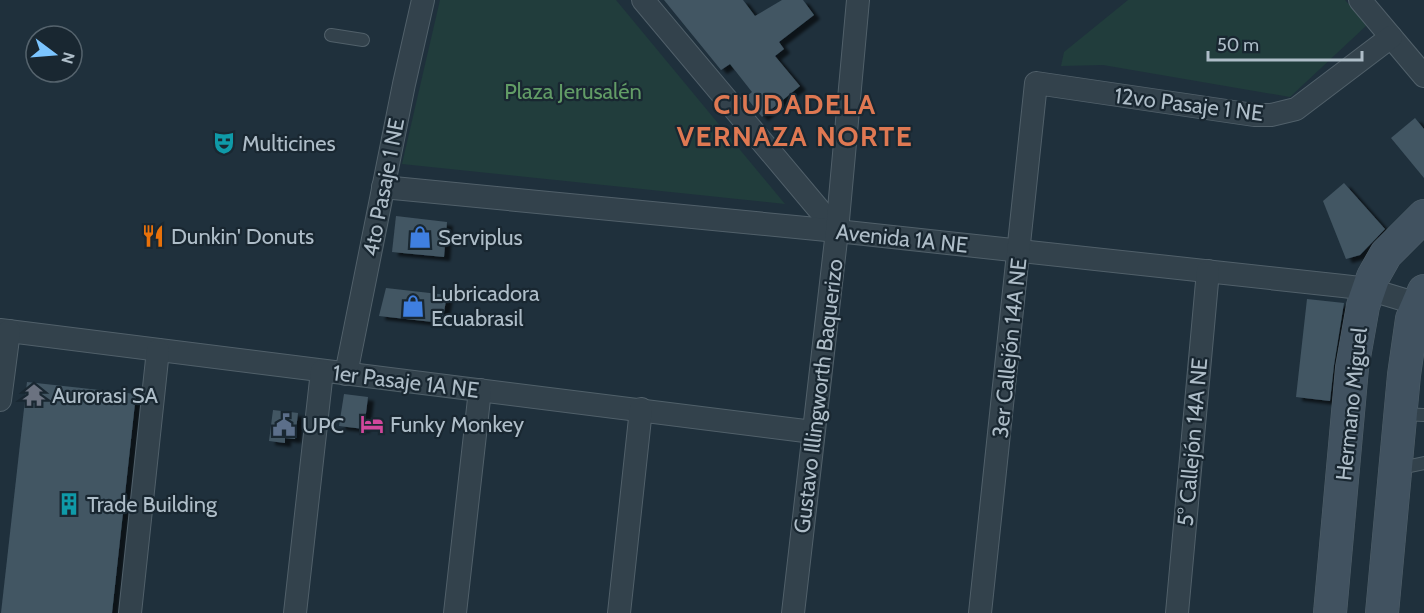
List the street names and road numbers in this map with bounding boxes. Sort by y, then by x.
street label: 12vo Pasaje 1 NE [1113,82,1265,127]
street label: 4to Pasaje 1 NE [357,116,410,259]
street label: Avenida 1A NE [835,218,969,259]
street label: Gustavo Illingworth Baquerizo [788,257,849,535]
street label: 3er Callejón 14A NE [987,257,1032,439]
street label: Hermano Miguel [1330,325,1373,482]
street label: 5° Callejón 14A NE [1172,357,1213,527]
street label: 1er Pasaje 1A NE [331,359,481,404]

